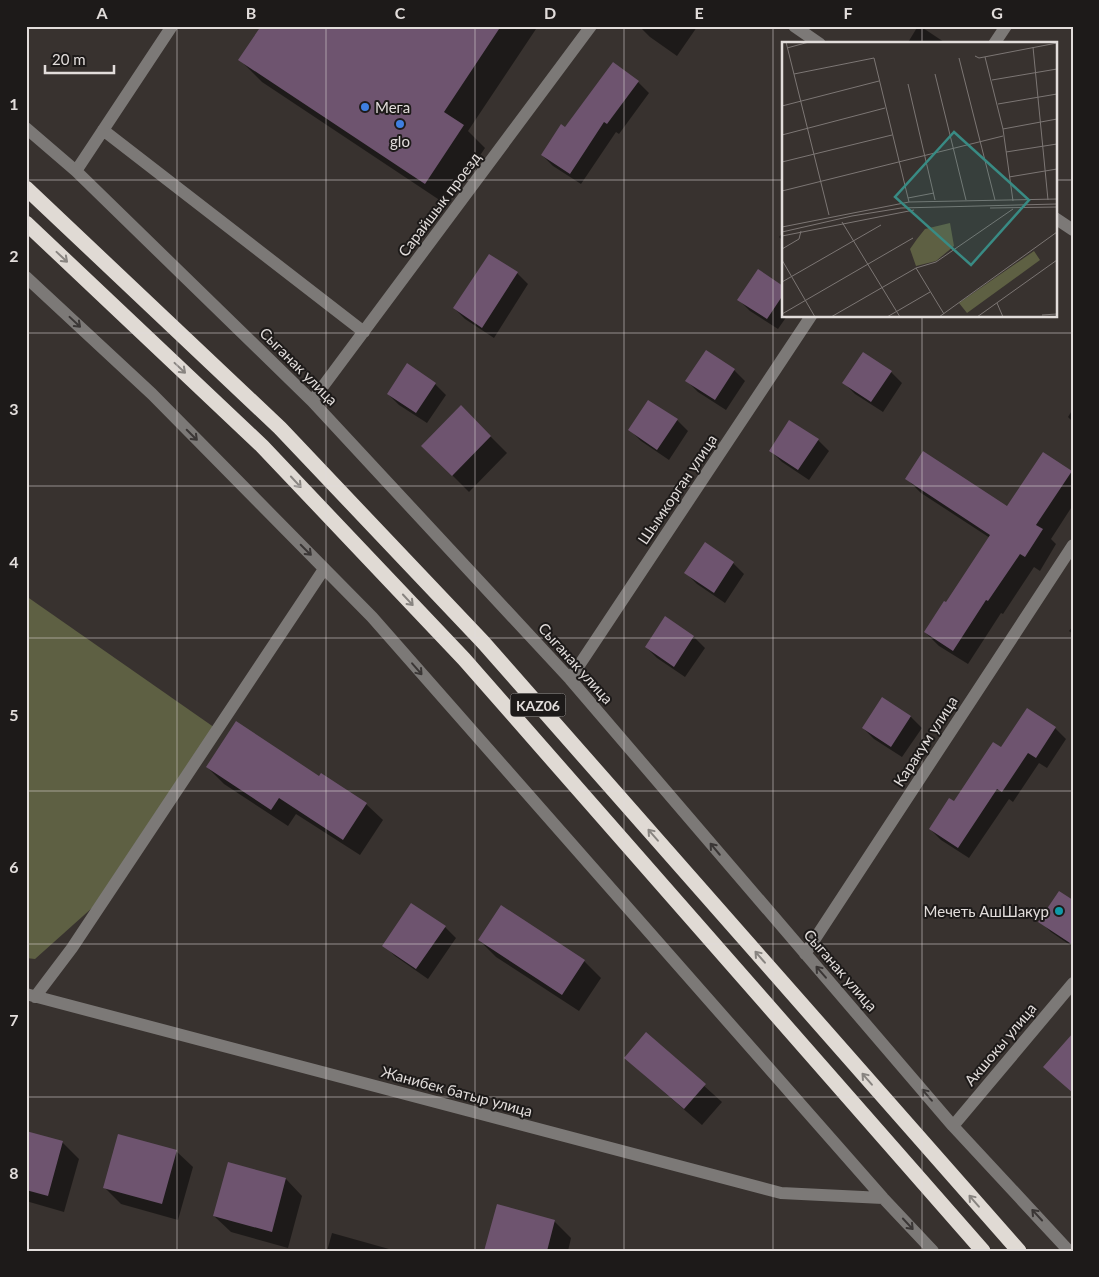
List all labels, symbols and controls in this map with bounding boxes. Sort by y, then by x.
text: A [95,3,108,22]
text: B [246,3,256,22]
text: C [395,3,406,22]
text: D [544,3,556,22]
text: E [694,3,704,22]
text: F [843,3,853,22]
text: G [991,3,1003,22]
scale bar [45,42,114,74]
inset map [782,42,1056,318]
text: 20 m [52,50,86,68]
text: 1 [9,94,19,113]
place label: Мега [375,98,410,116]
marker: Мега [359,101,371,113]
marker: glo [394,118,406,130]
place label: glo [390,132,410,150]
street label: Сарайшык проезд [394,148,484,260]
text: 2 [9,246,19,265]
one-way arrow [55,251,68,263]
one-way arrow [68,316,81,328]
street label: Сыганак улица [256,323,342,409]
one-way arrow [173,362,186,374]
text: 3 [9,399,19,418]
one-way arrow [186,429,198,441]
street label: Шымкорган улица [634,431,720,547]
one-way arrow [290,475,302,488]
one-way arrow [300,544,312,557]
text: 4 [9,552,19,571]
one-way arrow [402,594,414,606]
street label: Сыганак улица [535,619,617,707]
one-way arrow [412,662,423,675]
street label: Каракум улица [889,692,961,790]
road number: KАZ06 [510,694,566,716]
text: 5 [9,705,19,724]
one-way arrow [647,829,658,842]
one-way arrow [709,842,721,855]
text: 6 [9,857,19,876]
place label: Мечеть АшШакур [924,902,1049,920]
marker: Мечеть АшШакур [1053,905,1065,917]
street label: Сыганак улица [800,925,882,1015]
one-way arrow [754,951,766,964]
one-way arrow [815,966,826,979]
street label: Акшокы улица [960,999,1040,1089]
text: 7 [9,1010,19,1029]
street label: Жанибек батыр улица [379,1062,535,1120]
one-way arrow [861,1073,873,1086]
one-way arrow [921,1089,932,1102]
text: 8 [9,1163,19,1182]
one-way arrow [969,1195,980,1208]
one-way arrow [1031,1208,1042,1221]
one-way arrow [902,1218,914,1231]

